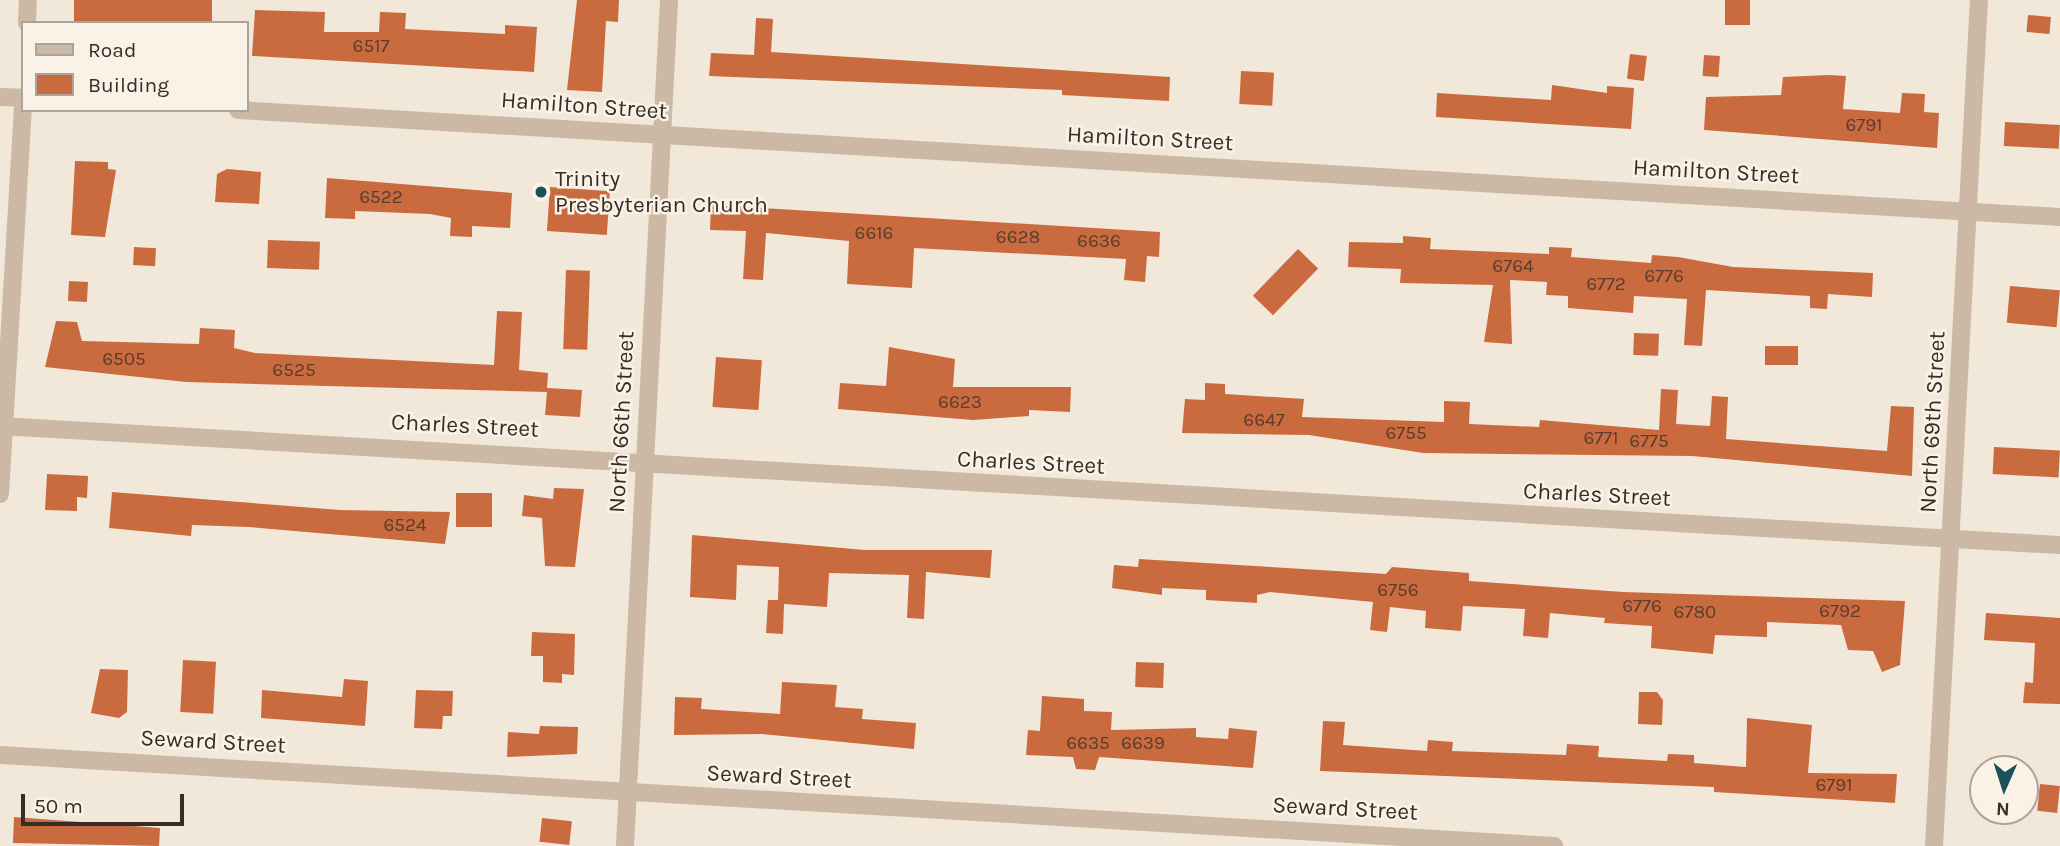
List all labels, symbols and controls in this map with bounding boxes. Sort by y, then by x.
legend [21,21,248,112]
house number: 6517 [353,36,389,58]
text: Road [88,38,136,62]
text: Building [88,73,169,97]
street label: Hamilton Street [500,86,668,126]
house number: 6791 [1845,115,1883,137]
street label: Hamilton Street [1066,121,1234,157]
street label: Hamilton Street [1632,154,1800,190]
place label: Trinity Presbyterian Church [555,165,768,219]
marker: Trinity Presbyterian Church [533,184,549,200]
house number: 6522 [359,187,403,209]
house number: 6616 [855,223,893,245]
house number: 6628 [996,227,1040,249]
house number: 6636 [1077,231,1121,253]
house number: 6764 [1492,256,1534,278]
house number: 6776 [1644,266,1684,288]
house number: 6772 [1586,274,1626,296]
street label: North 66th Street [603,330,641,514]
street label: North 69th Street [1914,330,1952,514]
house number: 6505 [102,349,146,371]
house number: 6525 [272,360,316,382]
house number: 6623 [938,392,982,414]
street label: Charles Street [390,408,540,444]
house number: 6647 [1243,410,1285,432]
house number: 6755 [1385,423,1427,445]
house number: 6771 [1584,428,1618,450]
house number: 6775 [1629,431,1669,453]
street label: Charles Street [956,445,1106,481]
street label: Charles Street [1522,477,1672,513]
house number: 6524 [383,515,427,537]
house number: 6756 [1377,580,1419,602]
house number: 6776 [1622,596,1662,618]
house number: 6792 [1819,601,1861,623]
house number: 6780 [1674,602,1716,624]
street label: Seward Street [140,724,286,760]
house number: 6635 [1066,733,1110,755]
house number: 6639 [1121,733,1165,755]
north arrow [1969,755,2039,825]
street label: Seward Street [706,759,852,795]
house number: 6791 [1815,775,1853,797]
scale bar [24,780,187,824]
street label: Seward Street [1272,791,1418,827]
text: 50 m [34,794,83,818]
text: N [1996,798,2010,820]

